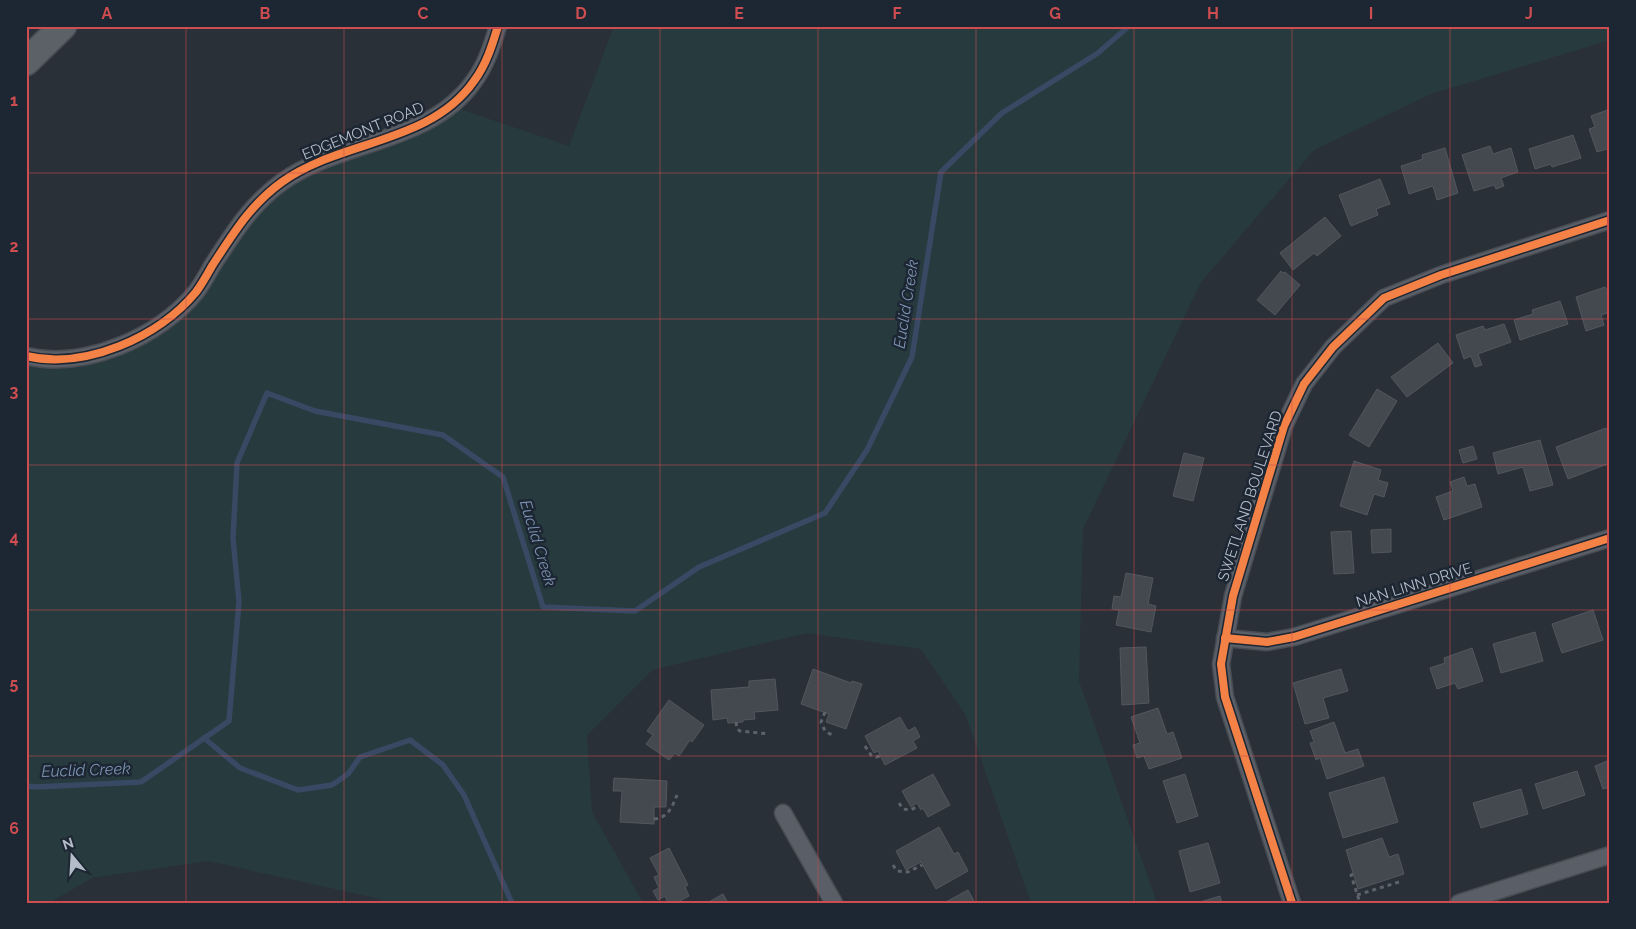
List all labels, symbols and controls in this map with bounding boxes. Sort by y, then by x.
text: A [102,4,113,23]
text: B [260,4,271,23]
text: C [418,4,429,23]
text: D [575,4,587,23]
text: E [734,4,744,23]
text: F [892,4,902,23]
text: G [1049,4,1061,23]
text: H [1207,4,1219,23]
text: I [1369,4,1373,23]
text: J [1525,4,1533,23]
text: 1 [10,91,18,110]
street label: EDGEMONT ROAD [299,98,427,164]
text: 2 [9,237,19,256]
water label: Euclid Creek [890,258,922,350]
text: 3 [10,382,19,401]
street label: SWETLAND BOULEVARD [1214,408,1286,584]
water label: Euclid Creek [516,498,560,589]
text: 4 [9,528,19,547]
street label: NAN LINN DRIVE [1354,559,1474,611]
text: 5 [10,674,19,693]
water label: Euclid Creek [41,759,131,781]
text: 6 [9,819,19,838]
north arrow [48,832,98,882]
text: N [60,834,76,853]

